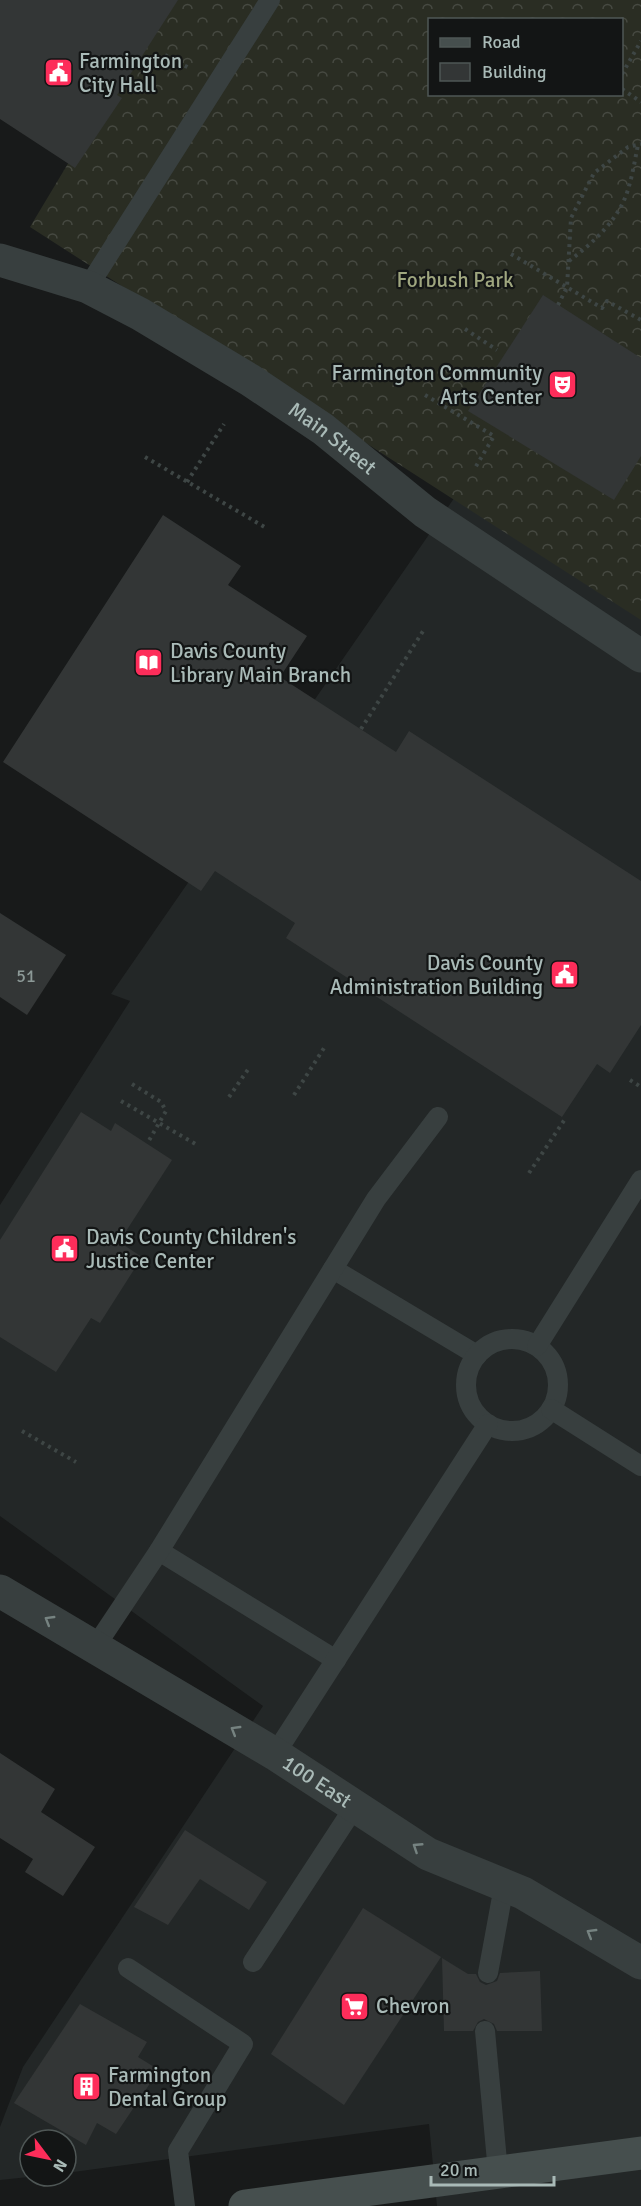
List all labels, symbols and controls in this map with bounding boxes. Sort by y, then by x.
legend [428,18,623,96]
text: Road [482,31,521,53]
place label: Farmington City Hall [79,48,182,98]
public building icon: Farmington City Hall [42,57,74,89]
text: Building [482,61,546,83]
park label: Forbush Park [396,267,514,293]
place label: Farmington Community Arts Center [332,360,542,410]
theatre icon: Farmington Community Arts Center [547,369,579,401]
street label: Main Street [283,396,382,480]
place label: Davis County Library Main Branch [170,638,351,688]
library icon: Davis County Library Main Branch [133,647,165,679]
place label: Davis County Administration Building [330,950,543,1000]
public building icon: Davis County Administration Building [548,959,580,991]
house number: 51 [16,965,36,987]
place label: Davis County Children's Justice Center [86,1224,297,1274]
public building icon: Davis County Children's Justice Center [49,1233,81,1265]
one-way arrow [45,1615,55,1627]
one-way arrow [231,1726,241,1737]
street label: 100 East [278,1749,357,1814]
one-way arrow [413,1843,424,1854]
one-way arrow [587,1929,597,1941]
supermarket icon: Chevron [339,1990,371,2022]
place label: Chevron [376,1993,450,2019]
place label: Farmington Dental Group [108,2062,227,2112]
building icon: Farmington Dental Group [71,2071,103,2103]
north arrow [18,2128,78,2188]
scale bar [431,2149,554,2187]
text: N [48,2155,71,2175]
text: 20 m [440,2159,478,2181]

